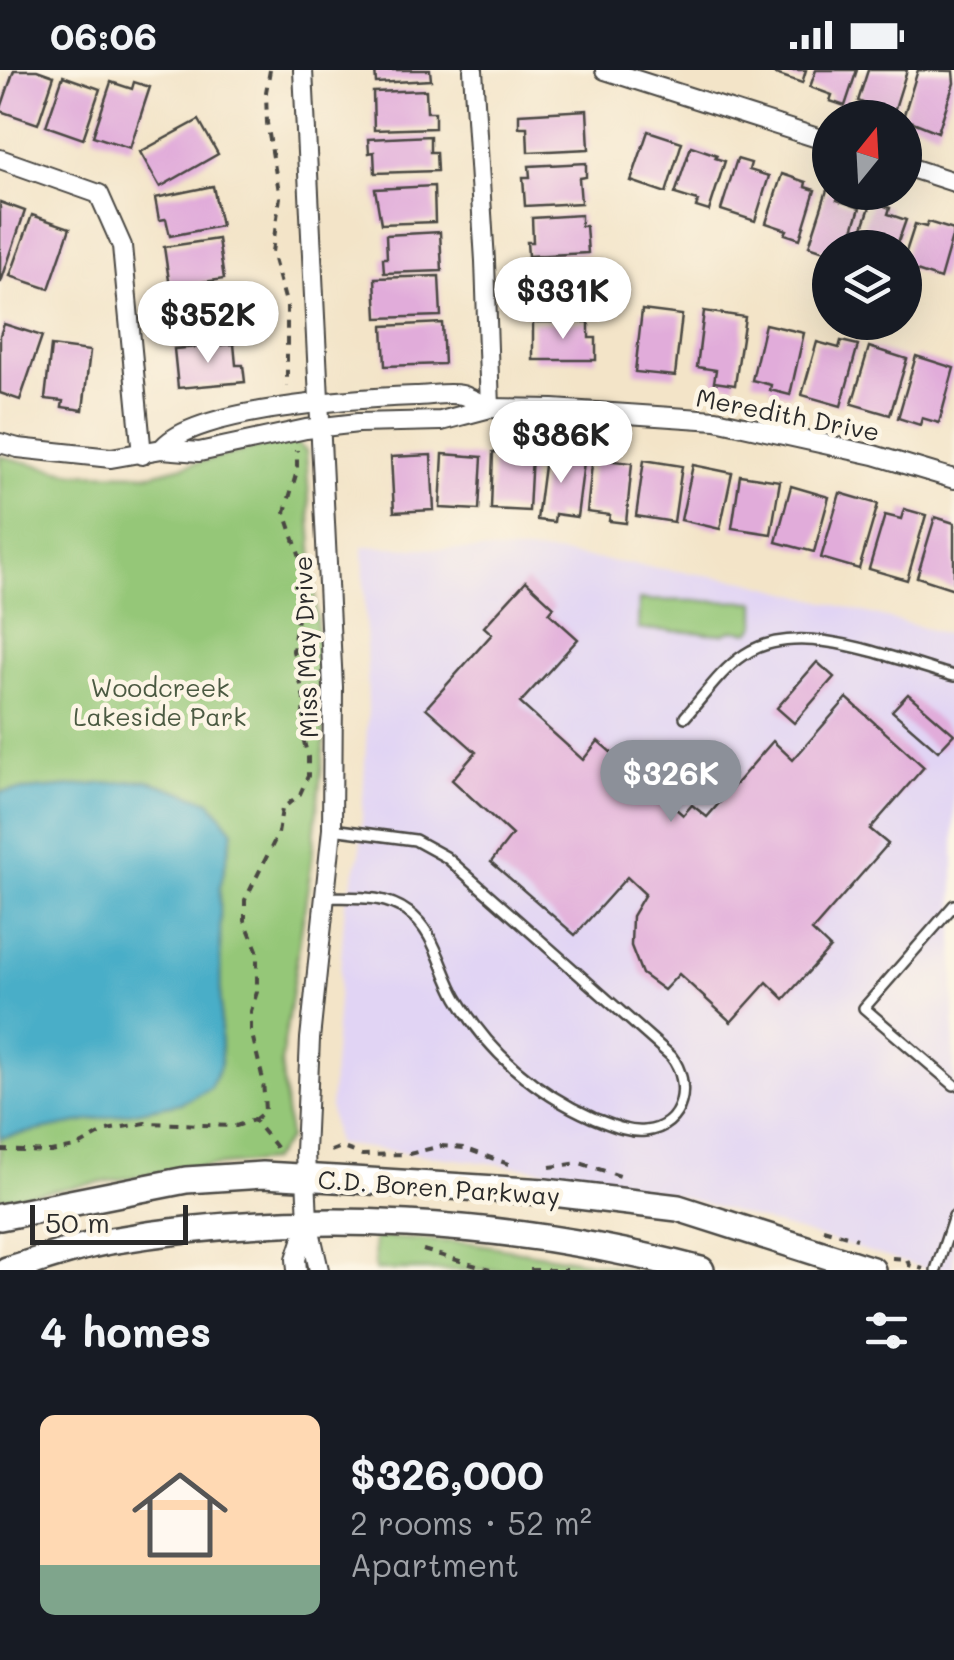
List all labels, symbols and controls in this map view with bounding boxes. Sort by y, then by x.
text: 06:06 [50,10,157,60]
north arrow [812,100,922,210]
map controls [812,100,922,340]
button: layers [812,230,922,340]
pin: $331K [493,257,633,342]
text: $331K [516,268,610,310]
pin: $352K [138,281,278,366]
text: $352K [160,292,256,334]
street label: Meredith Drive [694,381,882,447]
pin: $386K [491,401,631,486]
text: $386K [511,412,611,454]
street label: Miss May Drive [286,555,325,739]
park label: Woodcreek Lakeside Park [73,671,247,732]
pin: $326K [601,740,741,825]
text: $326K [622,751,720,793]
street label: C.D. Boren Parkway [317,1163,561,1212]
scale bar [30,1200,188,1244]
text: 50 m [45,1204,110,1240]
text: 4 homes [40,1303,211,1358]
icon: filters [859,1303,914,1358]
text: $326,000 [350,1446,544,1501]
icon: home [120,1455,240,1575]
text: 2 rooms · 52 m² [350,1501,592,1543]
text: Apartment [350,1543,519,1585]

